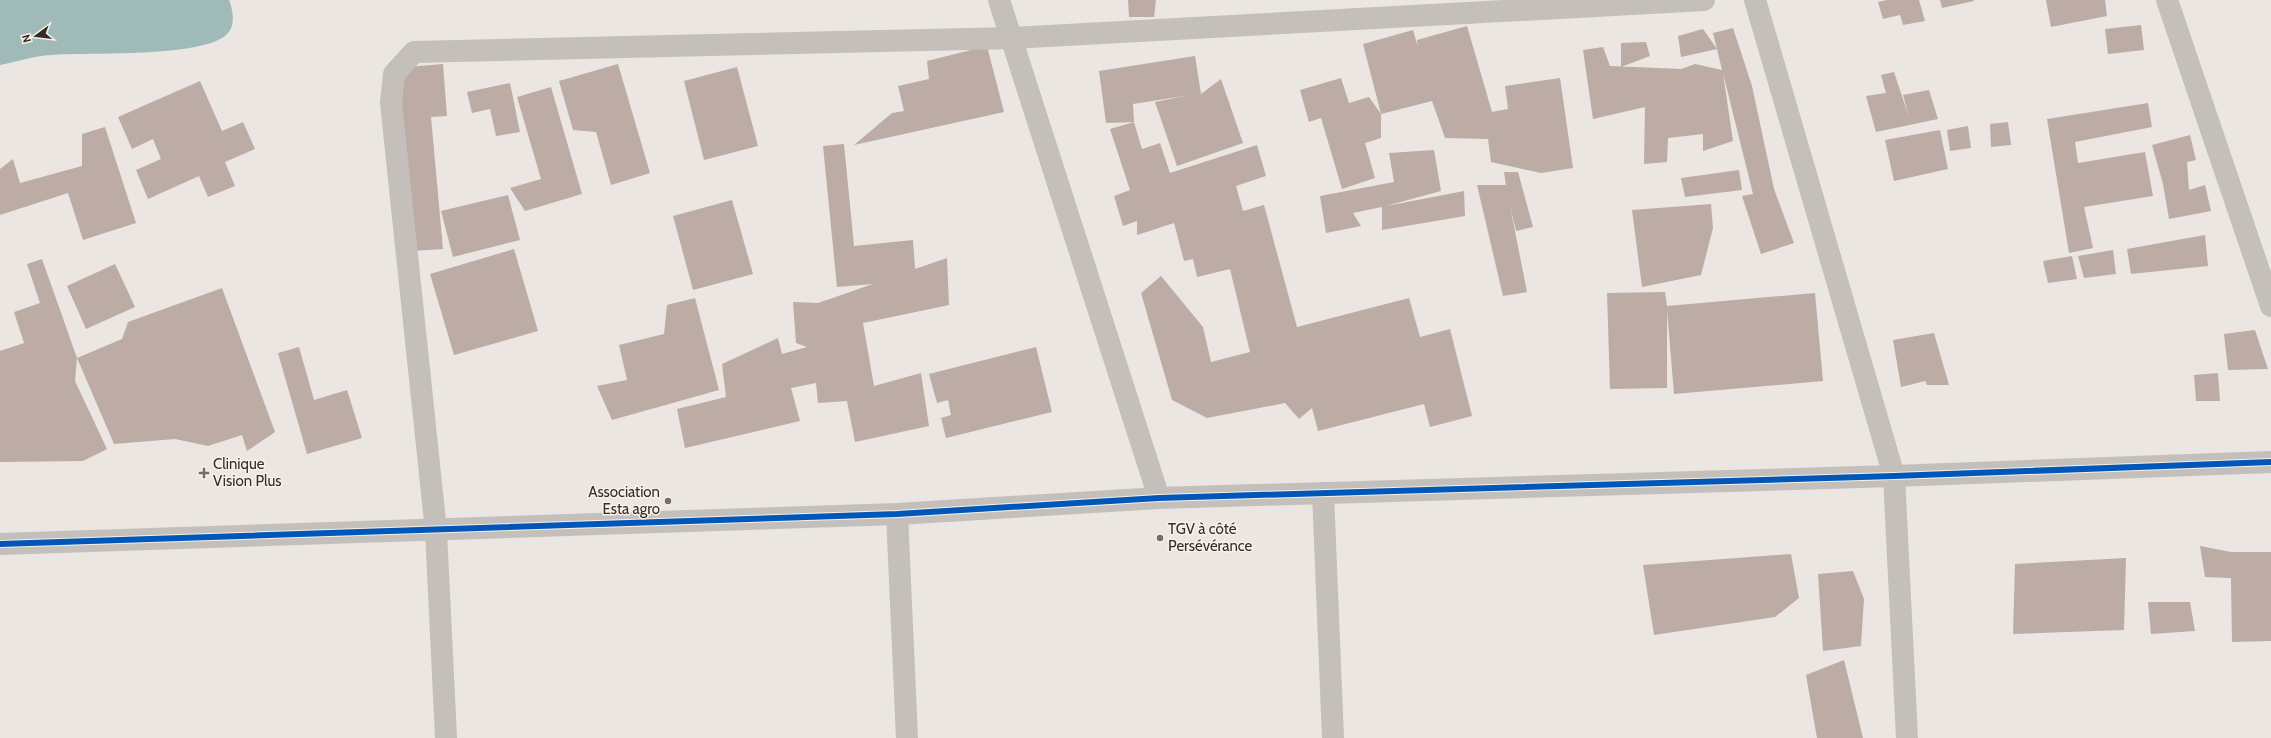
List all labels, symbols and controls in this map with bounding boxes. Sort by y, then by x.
north arrow [16,16,56,56]
text: N [19,33,34,44]
place label: Clinique Vision Plus [213,455,282,490]
marker: Clinique Vision Plus [198,467,210,479]
place label: Association Esta agro [588,483,660,518]
marker: Association Esta agro [663,496,673,506]
place label: TGV à côté Persévérance [1168,520,1252,555]
marker: TGV à côté Persévérance [1155,533,1165,543]

